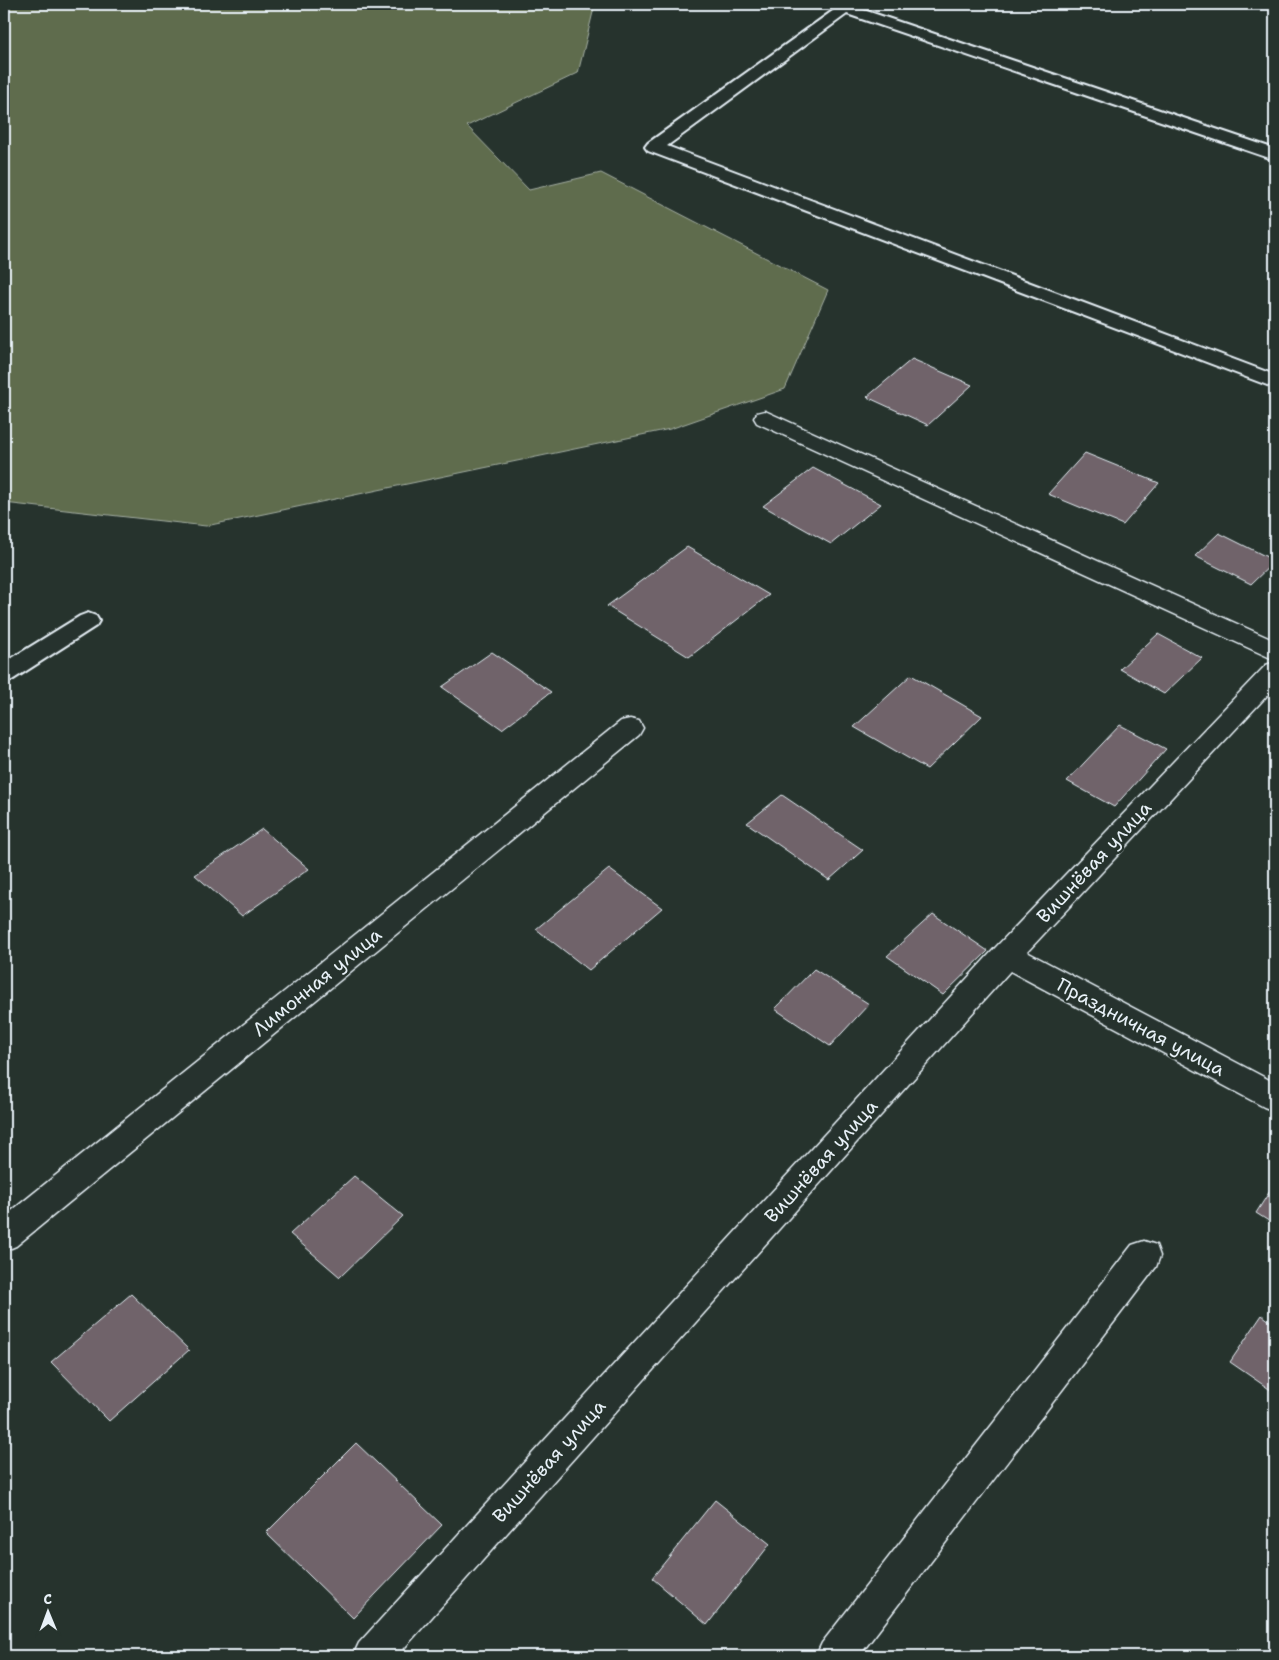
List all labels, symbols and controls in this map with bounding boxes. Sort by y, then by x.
street label: Вишнёвая улица [1031,796,1157,928]
street label: Лимонная улица [247,922,387,1042]
street label: Праздничная улица [1053,972,1229,1082]
street label: Вишнёвая улица [759,1094,883,1228]
street label: Вишнёвая улица [487,1394,611,1528]
north arrow [22,1588,72,1638]
text: С [43,1590,52,1608]

